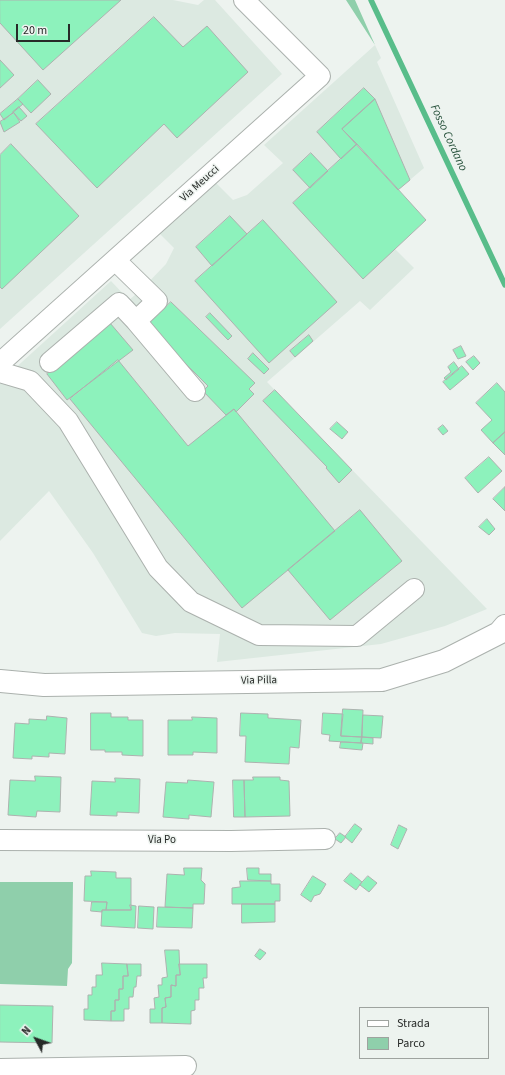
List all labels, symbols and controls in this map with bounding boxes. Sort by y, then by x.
scale bar [18,16,72,42]
text: 20 m [23,22,47,39]
water label: Fosso Cordano [426,102,470,174]
street label: Via Meucci [178,163,222,205]
street label: Via Pilla [241,674,277,688]
street label: Via Po [148,834,176,848]
legend [359,1007,489,1059]
text: Strada [397,1015,430,1032]
north arrow [16,1019,56,1059]
text: N [18,1023,35,1038]
text: Parco [397,1035,425,1052]

